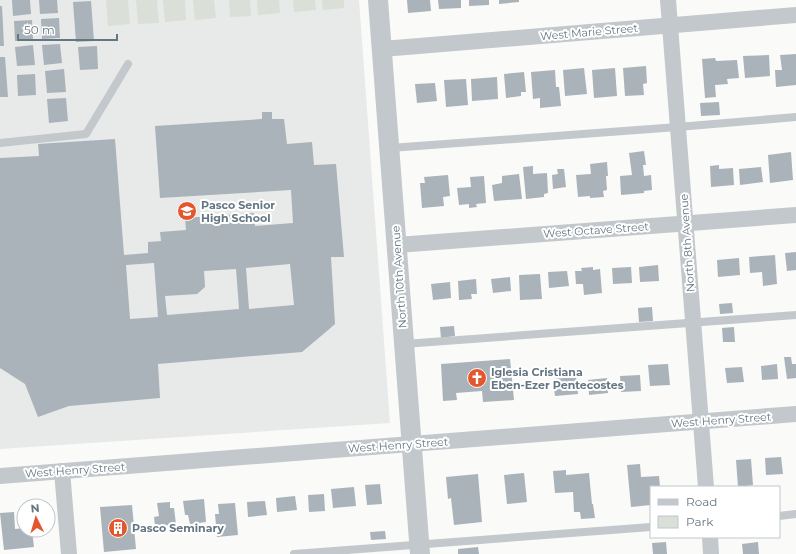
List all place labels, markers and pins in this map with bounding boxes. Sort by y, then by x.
place label: Pasco Senior High School [201,198,275,225]
school or university icon: Pasco Senior High School [176,200,198,222]
place label: Iglesia Cristiana Eben-Ezer Pentecostes [491,365,624,392]
church icon: Iglesia Cristiana Eben-Ezer Pentecostes [466,367,488,389]
building icon: Pasco Seminary [107,517,129,539]
place label: Pasco Seminary [132,521,224,535]

